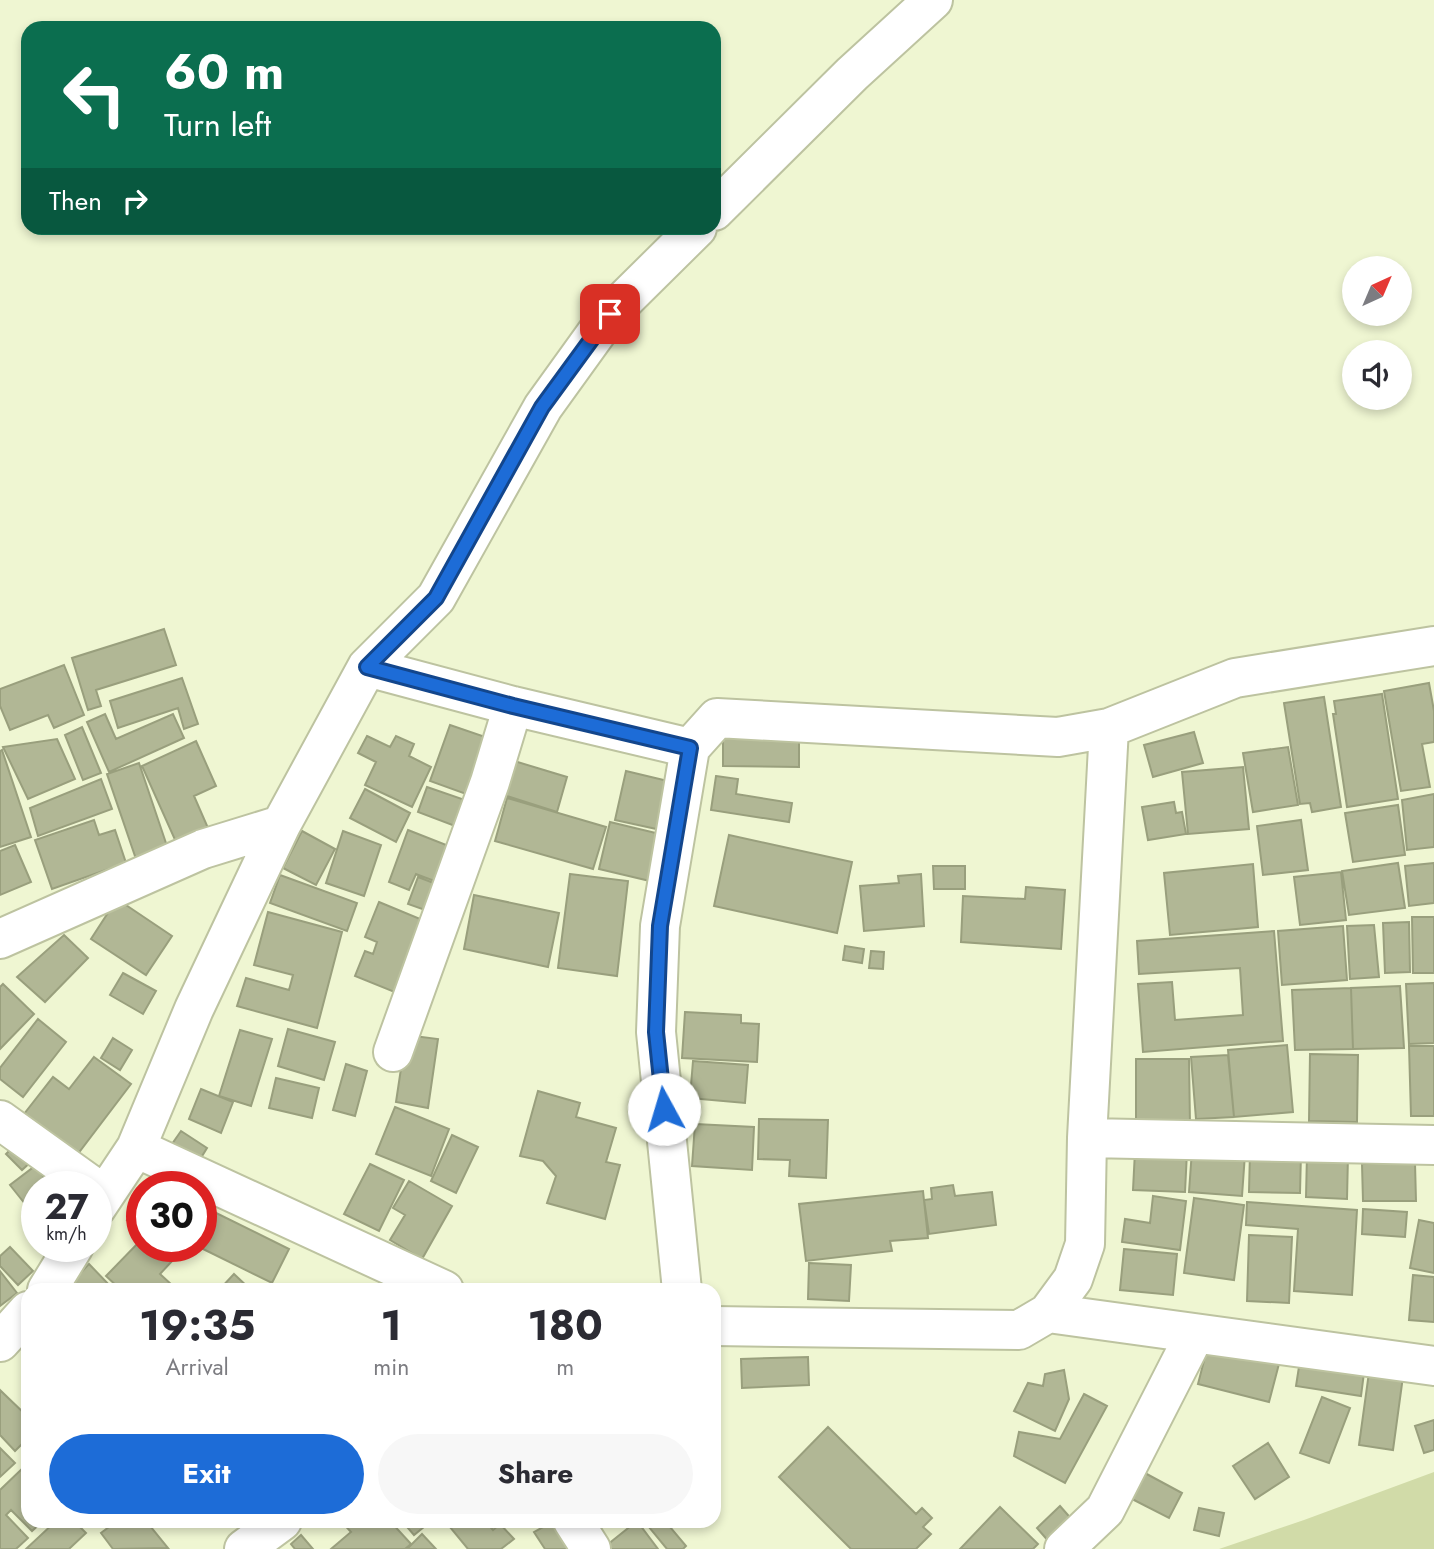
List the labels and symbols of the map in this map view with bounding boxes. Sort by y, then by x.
north arrow [1342,256,1412,326]
pin [580,284,640,344]
position arrow [627,1072,701,1146]
speed limit sign: 30 [126,1171,217,1262]

